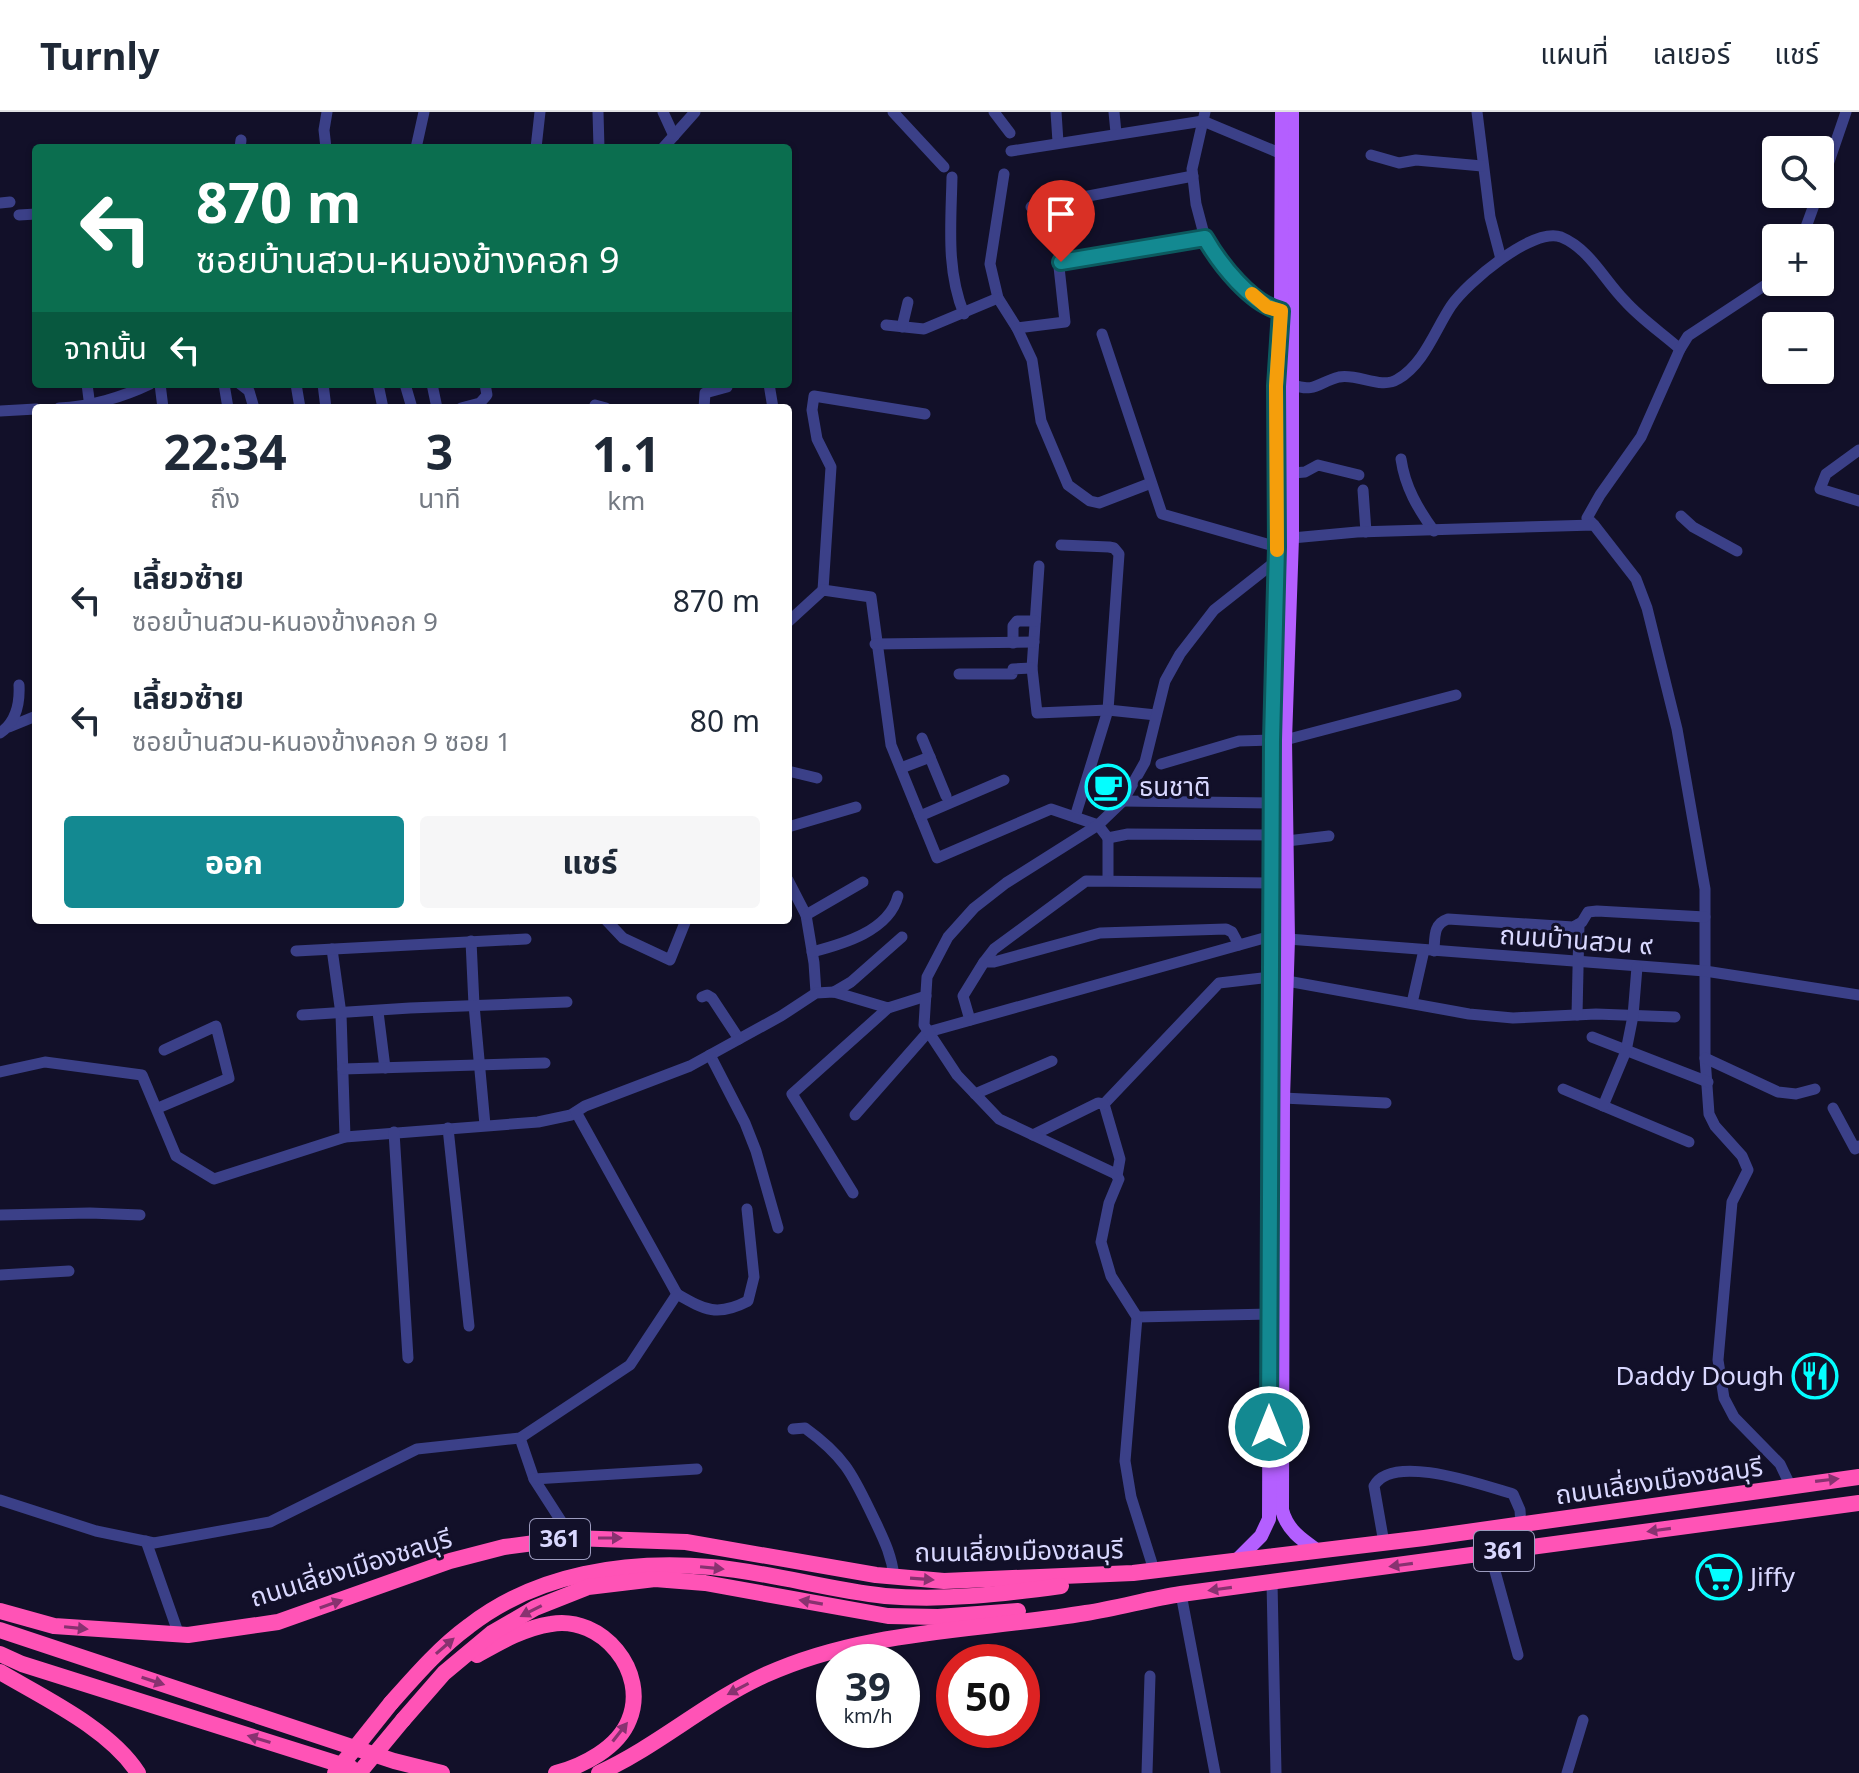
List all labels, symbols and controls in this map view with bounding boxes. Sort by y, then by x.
text: Turnly [40,29,159,81]
text: แผนที่ [1540,34,1609,72]
text: เลเยอร์ [1653,34,1730,72]
text: แชร์ [1774,34,1819,72]
map controls [1762,136,1834,384]
button: search [1762,136,1834,208]
text: 870 m [196,163,361,239]
icon: left [64,176,168,280]
pin [1027,180,1095,262]
icon: arrive [1039,192,1083,236]
button: + [1762,224,1834,296]
text: ซอยบ้านสวน-หนองข้างคอก 9 [196,235,620,284]
button: − [1762,312,1834,384]
text: จากนั้น [64,327,147,368]
icon: left [163,328,207,372]
text: 22:34 [163,419,287,484]
text: 3 [426,419,453,484]
text: 1.1 [592,421,661,486]
text: ถึง [210,480,240,516]
text: นาที [418,480,461,516]
text: km [607,482,645,518]
text: เลี้ยวซ้าย [132,557,244,598]
icon: left [64,578,108,622]
text: 870 m [673,580,760,621]
text: ซอยบ้านสวน-หนองข้างคอก 9 [132,603,438,639]
text: เลี้ยวซ้าย [132,677,244,718]
icon: left [64,698,108,742]
text: 80 m [690,700,760,741]
text: ซอยบ้านสวน-หนองข้างคอก 9 ซอย 1 [132,723,511,759]
cafe icon: ธนชาติ [1084,763,1132,811]
place label: ธนชาติ [1139,768,1210,804]
button: ออก [64,816,404,908]
button: แชร์ [420,816,760,908]
street label: ถนนบ้านสวน ๙ [1498,916,1654,962]
restaurant icon: Daddy Dough [1791,1352,1839,1400]
place label: Daddy Dough [1616,1357,1784,1393]
position arrow [1227,1385,1311,1469]
street label: ถนนเลี่ยงเมืองชลบุรี [1553,1448,1765,1512]
one-way arrow [1815,1474,1840,1487]
street label: ถนนเลี่ยงเมืองชลบุรี [245,1519,456,1615]
road number: 361 [530,1519,590,1559]
one-way arrow [1646,1524,1671,1537]
street label: ถนนเลี่ยงเมืองชลบุรี [914,1530,1124,1570]
road number: 361 [1474,1531,1534,1571]
one-way arrow [598,1532,623,1544]
supermarket icon: Jiffy [1695,1553,1743,1601]
one-way arrow [1388,1558,1413,1571]
place label: Jiffy [1747,1558,1796,1594]
one-way arrow [700,1561,725,1574]
one-way arrow [910,1573,935,1586]
one-way arrow [1207,1583,1232,1596]
one-way arrow [799,1596,824,1608]
one-way arrow [320,1597,344,1609]
one-way arrow [519,1605,542,1618]
one-way arrow [64,1622,89,1635]
one-way arrow [435,1638,454,1656]
speed limit sign: 50 [936,1644,1040,1748]
text: 39 [845,1658,891,1713]
one-way arrow [142,1676,166,1688]
one-way arrow [727,1682,749,1696]
text: km/h [843,1702,893,1729]
one-way arrow [612,1722,629,1743]
one-way arrow [247,1732,271,1745]

